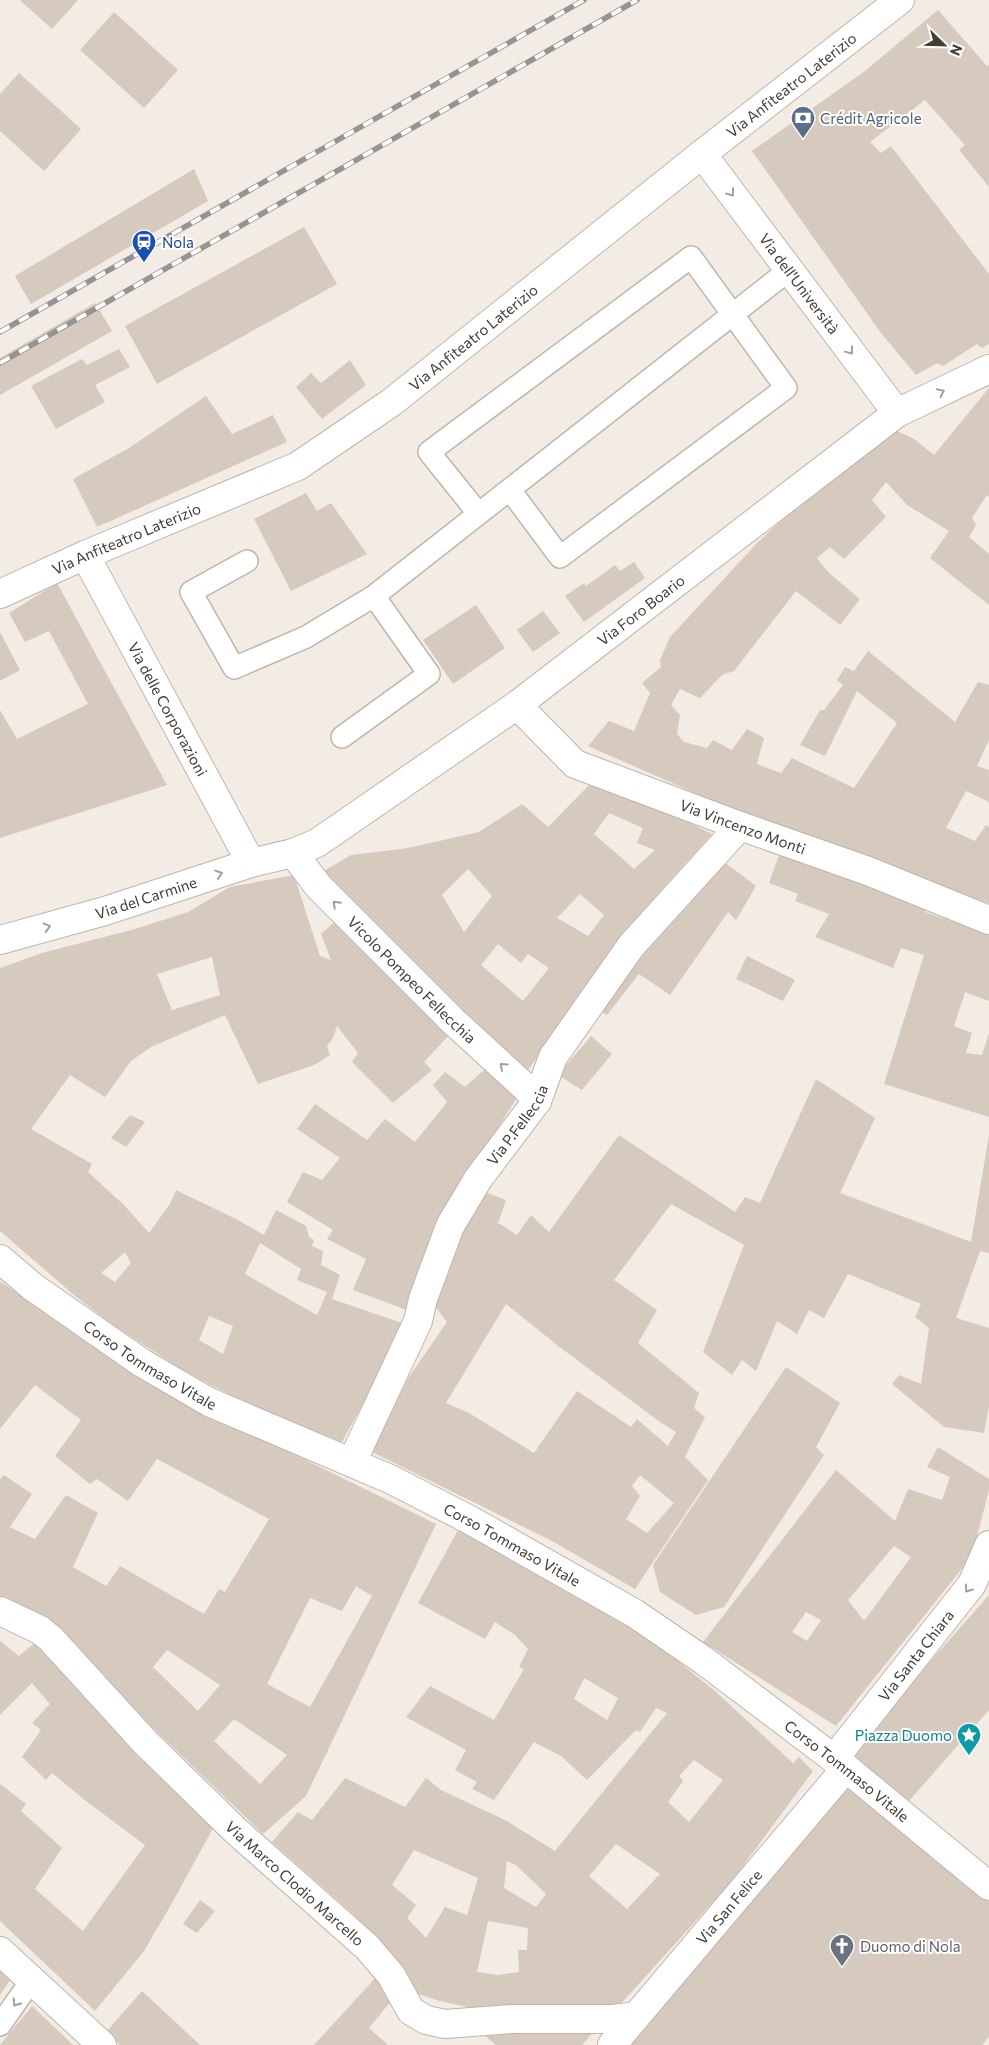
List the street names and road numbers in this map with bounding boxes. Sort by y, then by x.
street label: Via Anfiteatro Laterizio [723,28,860,141]
street label: Via dell'Università [756,230,843,337]
street label: Via Anfiteatro Laterizio [405,280,541,394]
street label: Via Anfiteatro Laterizio [49,499,203,578]
street label: Via Foro Boario [594,571,688,649]
street label: Via delle Corporazioni [125,639,211,779]
street label: Via Vincenzo Monti [677,795,808,858]
street label: Via del Carmine [93,872,199,922]
street label: Vicolo Pompeo Fellecchia [344,912,480,1047]
street label: Via P.Felleccia [483,1082,551,1169]
street label: Corso Tommaso Vitale [80,1316,219,1413]
street label: Corso Tommaso Vitale [441,1499,584,1590]
street label: Via Santa Chiara [874,1606,957,1705]
street label: Corso Tommaso Vitale [781,1716,913,1826]
street label: Via Marco Clodio Marcello [222,1817,368,1949]
street label: Via San Felice [692,1866,766,1948]

